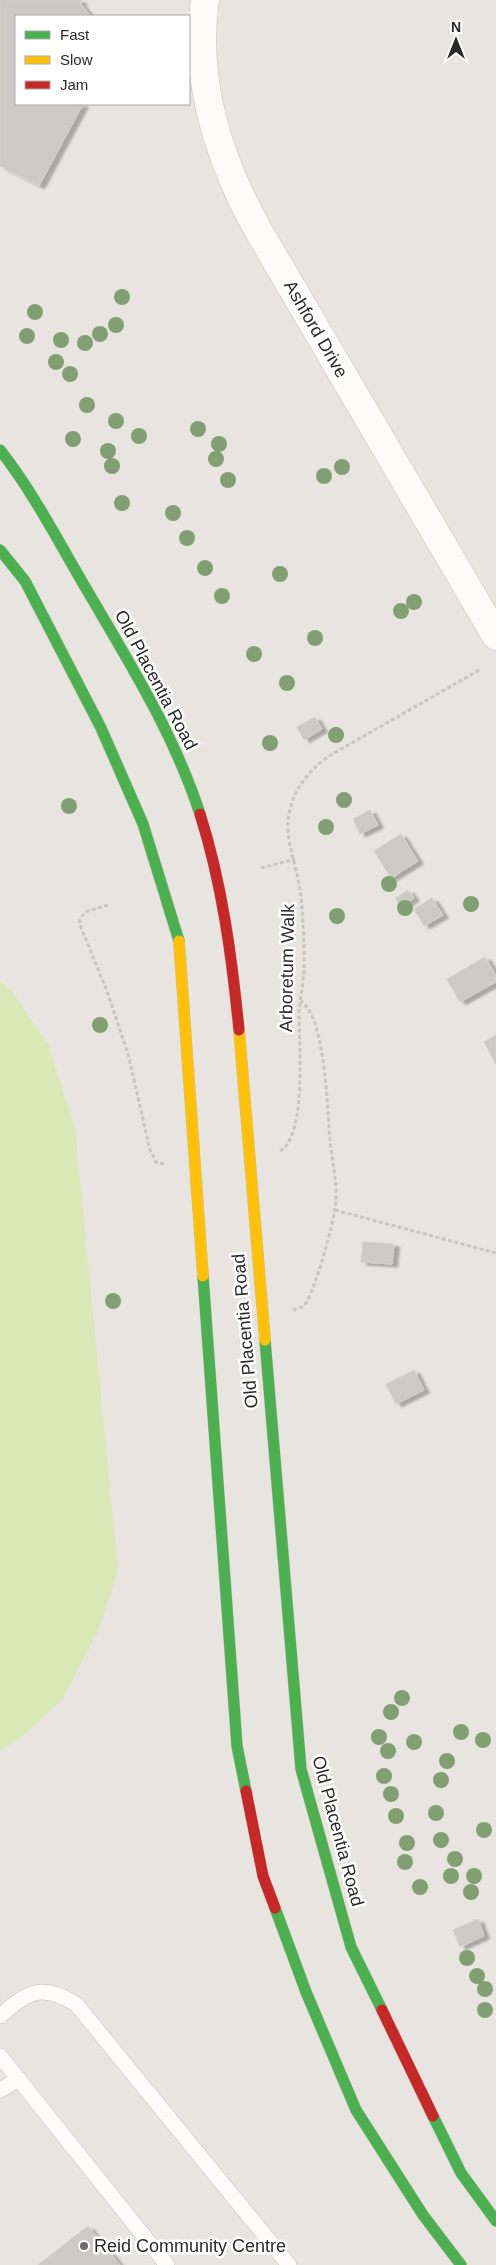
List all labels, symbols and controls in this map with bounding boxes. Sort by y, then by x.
legend [15,15,190,105]
north arrow [431,15,481,65]
text: N [451,19,461,35]
text: Fast [60,26,90,43]
text: Slow [60,51,93,68]
text: Jam [60,76,88,93]
street label: Ashford Drive [280,277,352,381]
street label: Old Placentia Road [111,607,201,753]
street label: Arboretum Walk [276,903,298,1032]
street label: Old Placentia Road [228,1253,262,1409]
street label: Old Placentia Road [308,1754,368,1908]
place label: Reid Community Centre [94,2236,286,2256]
marker: Reid Community Centre [78,2240,90,2252]

